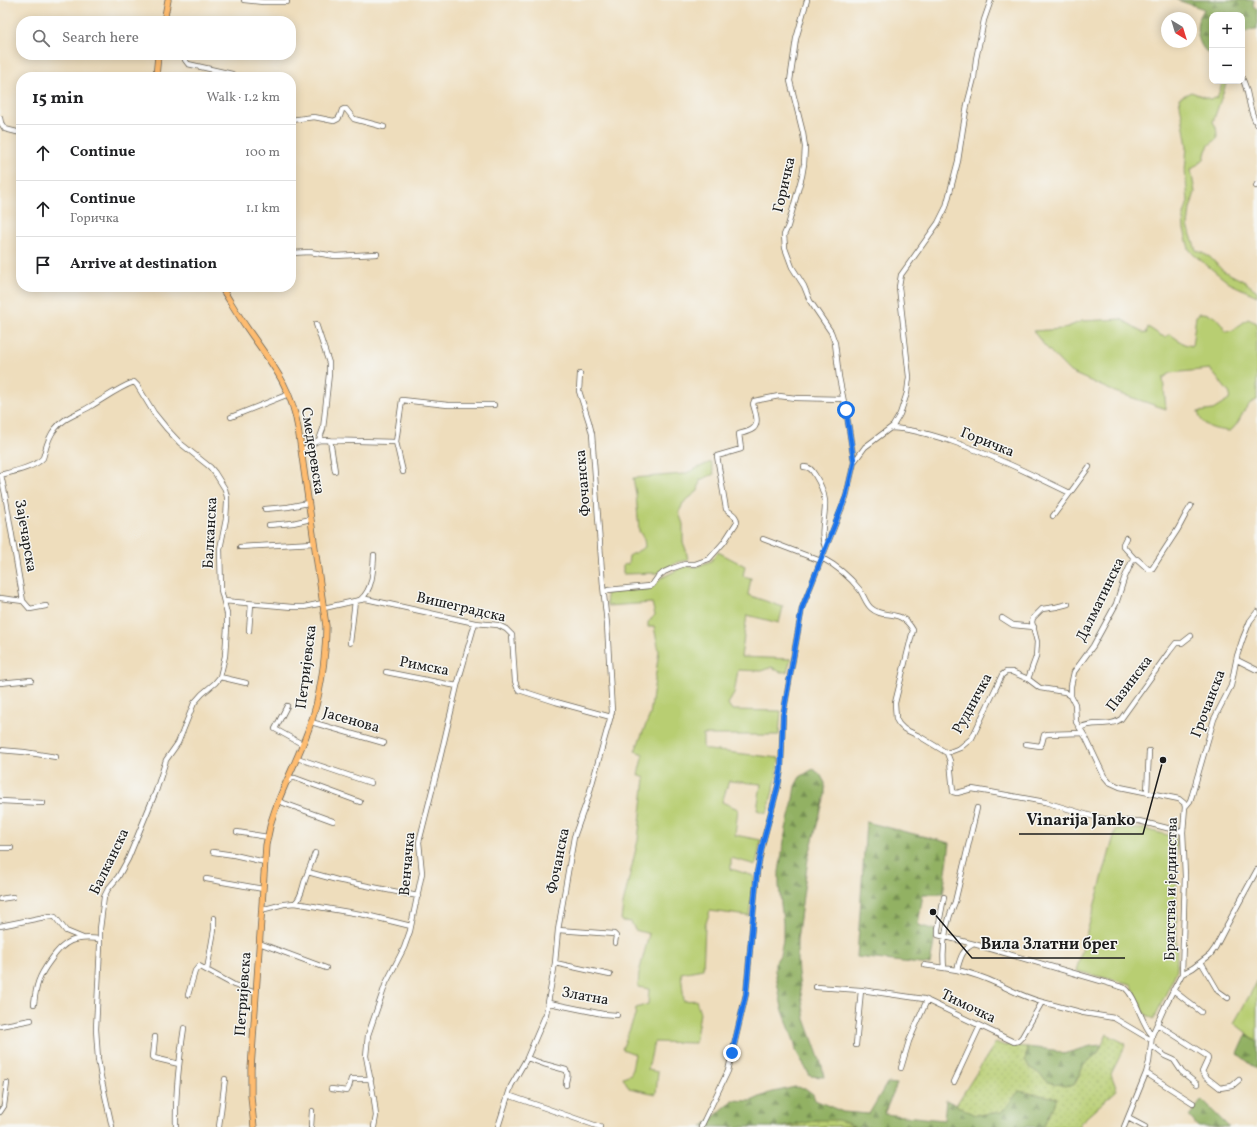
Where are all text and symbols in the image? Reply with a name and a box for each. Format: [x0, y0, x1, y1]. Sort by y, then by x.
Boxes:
north arrow [1161, 12, 1197, 48]
map controls [1209, 12, 1245, 84]
button: + [1209, 12, 1245, 48]
search box [16, 16, 296, 60]
icon: search [30, 27, 52, 49]
text: Search here [62, 28, 139, 49]
button: − [1209, 48, 1245, 84]
text: 15 min [32, 87, 84, 110]
text: Walk · 1.2 km [206, 89, 280, 107]
icon: ahead [32, 142, 54, 164]
text: Continue [70, 142, 135, 163]
text: 100 m [245, 144, 280, 162]
street label: Горичка [768, 155, 802, 215]
text: Continue [70, 189, 135, 210]
icon: ahead [32, 198, 54, 220]
text: 1.1 km [246, 200, 280, 218]
text: Горичка [70, 210, 119, 228]
icon: arrive [32, 254, 54, 276]
text: Arrive at destination [70, 254, 217, 275]
route start [837, 401, 855, 419]
street label: Смедеревска [295, 406, 329, 496]
street label: Горичка [957, 423, 1017, 463]
street label: Фочанска [571, 449, 597, 517]
street label: Балканска [199, 497, 223, 569]
street label: Зајечарска [8, 498, 42, 574]
street label: Далматинска [1071, 554, 1131, 646]
street label: Вишеградска [414, 587, 508, 629]
street label: Петријевска [291, 624, 323, 710]
street label: Римска [397, 652, 451, 682]
street label: Пазинска [1102, 652, 1158, 716]
street label: Грочанска [1186, 667, 1232, 741]
street label: Рудничка [948, 670, 998, 738]
street label: Јасенова [320, 703, 382, 739]
callout: Vinarija Janko [1019, 806, 1143, 834]
text: Vinarija Janko [1027, 810, 1135, 832]
street label: Братства и јединства [1160, 817, 1184, 961]
street label: Балканска [85, 825, 135, 899]
street label: Фочанска [542, 826, 576, 896]
street label: Венчачка [395, 831, 421, 897]
callout: Вила Златни брег [972, 930, 1125, 958]
text: Вила Златни брег [981, 934, 1118, 956]
street label: Петријевска [231, 951, 257, 1037]
street label: Златна [560, 983, 610, 1011]
street label: Тимочка [937, 985, 999, 1029]
route end [723, 1044, 741, 1062]

